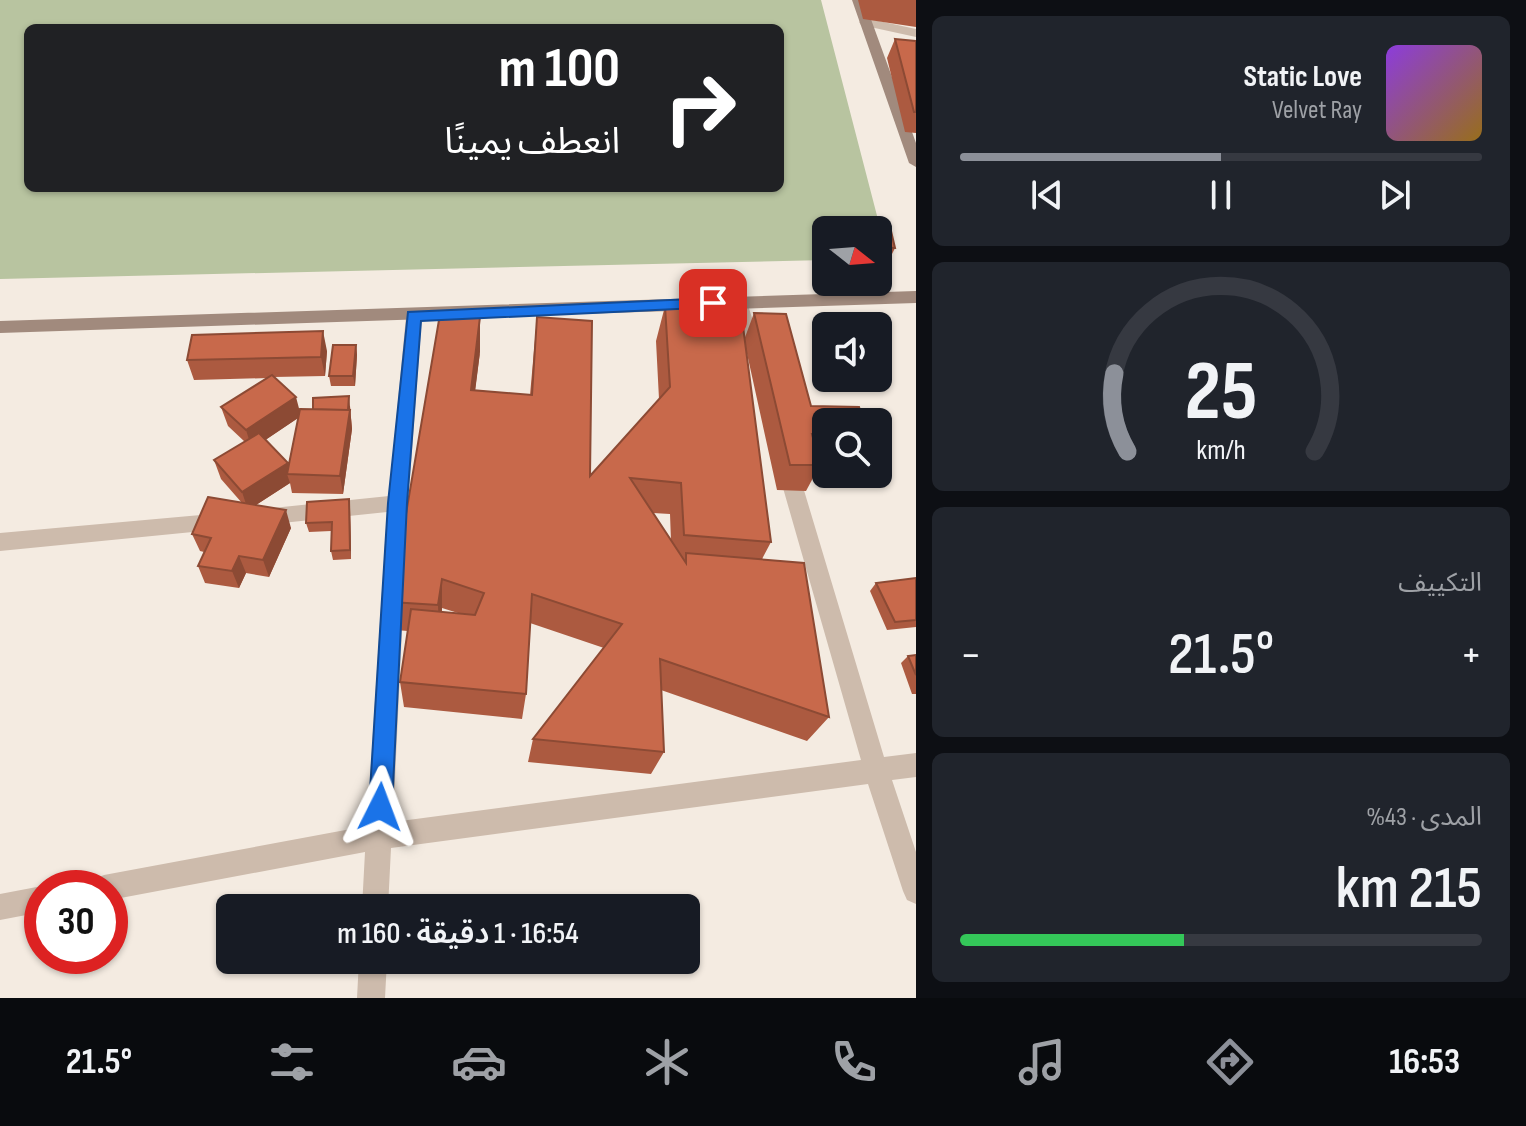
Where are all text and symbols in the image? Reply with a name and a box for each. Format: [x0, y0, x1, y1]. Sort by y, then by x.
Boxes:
text: 100 m [499, 36, 620, 103]
icon: right [648, 56, 752, 160]
text: Static Love [1243, 59, 1362, 95]
text: Velvet Ray [1272, 95, 1362, 126]
text: انعطف يمينًا [444, 121, 620, 164]
icon: previous [1025, 173, 1069, 217]
icon: pause [1199, 173, 1243, 217]
icon: next [1373, 173, 1417, 217]
north arrow [812, 216, 892, 296]
map controls [812, 216, 892, 488]
pin [679, 269, 747, 337]
icon: arrive [691, 281, 735, 325]
button: sound [812, 312, 892, 392]
text: 25 [1185, 343, 1257, 443]
button: search [812, 408, 892, 488]
text: km/h [1196, 433, 1246, 468]
text: التكييف [1398, 568, 1482, 599]
text: 21.5° [1168, 619, 1274, 691]
text: − [960, 629, 982, 682]
text: + [1460, 629, 1482, 682]
position arrow [338, 765, 422, 849]
text: المدى · 43% [1366, 802, 1482, 833]
text: 215 km [1335, 853, 1482, 925]
speed limit sign: 30 [24, 870, 128, 974]
text: 16:54 · 1 دقيقة · 160 m [337, 916, 579, 952]
icon: filters [264, 1034, 320, 1090]
icon: car [451, 1034, 507, 1090]
icon: climate [639, 1034, 695, 1090]
icon: phone [826, 1034, 882, 1090]
icon: music [1014, 1034, 1070, 1090]
icon: directions [1202, 1034, 1258, 1090]
text: 21.5° [66, 1041, 132, 1084]
text: 16:53 [1389, 1041, 1460, 1084]

